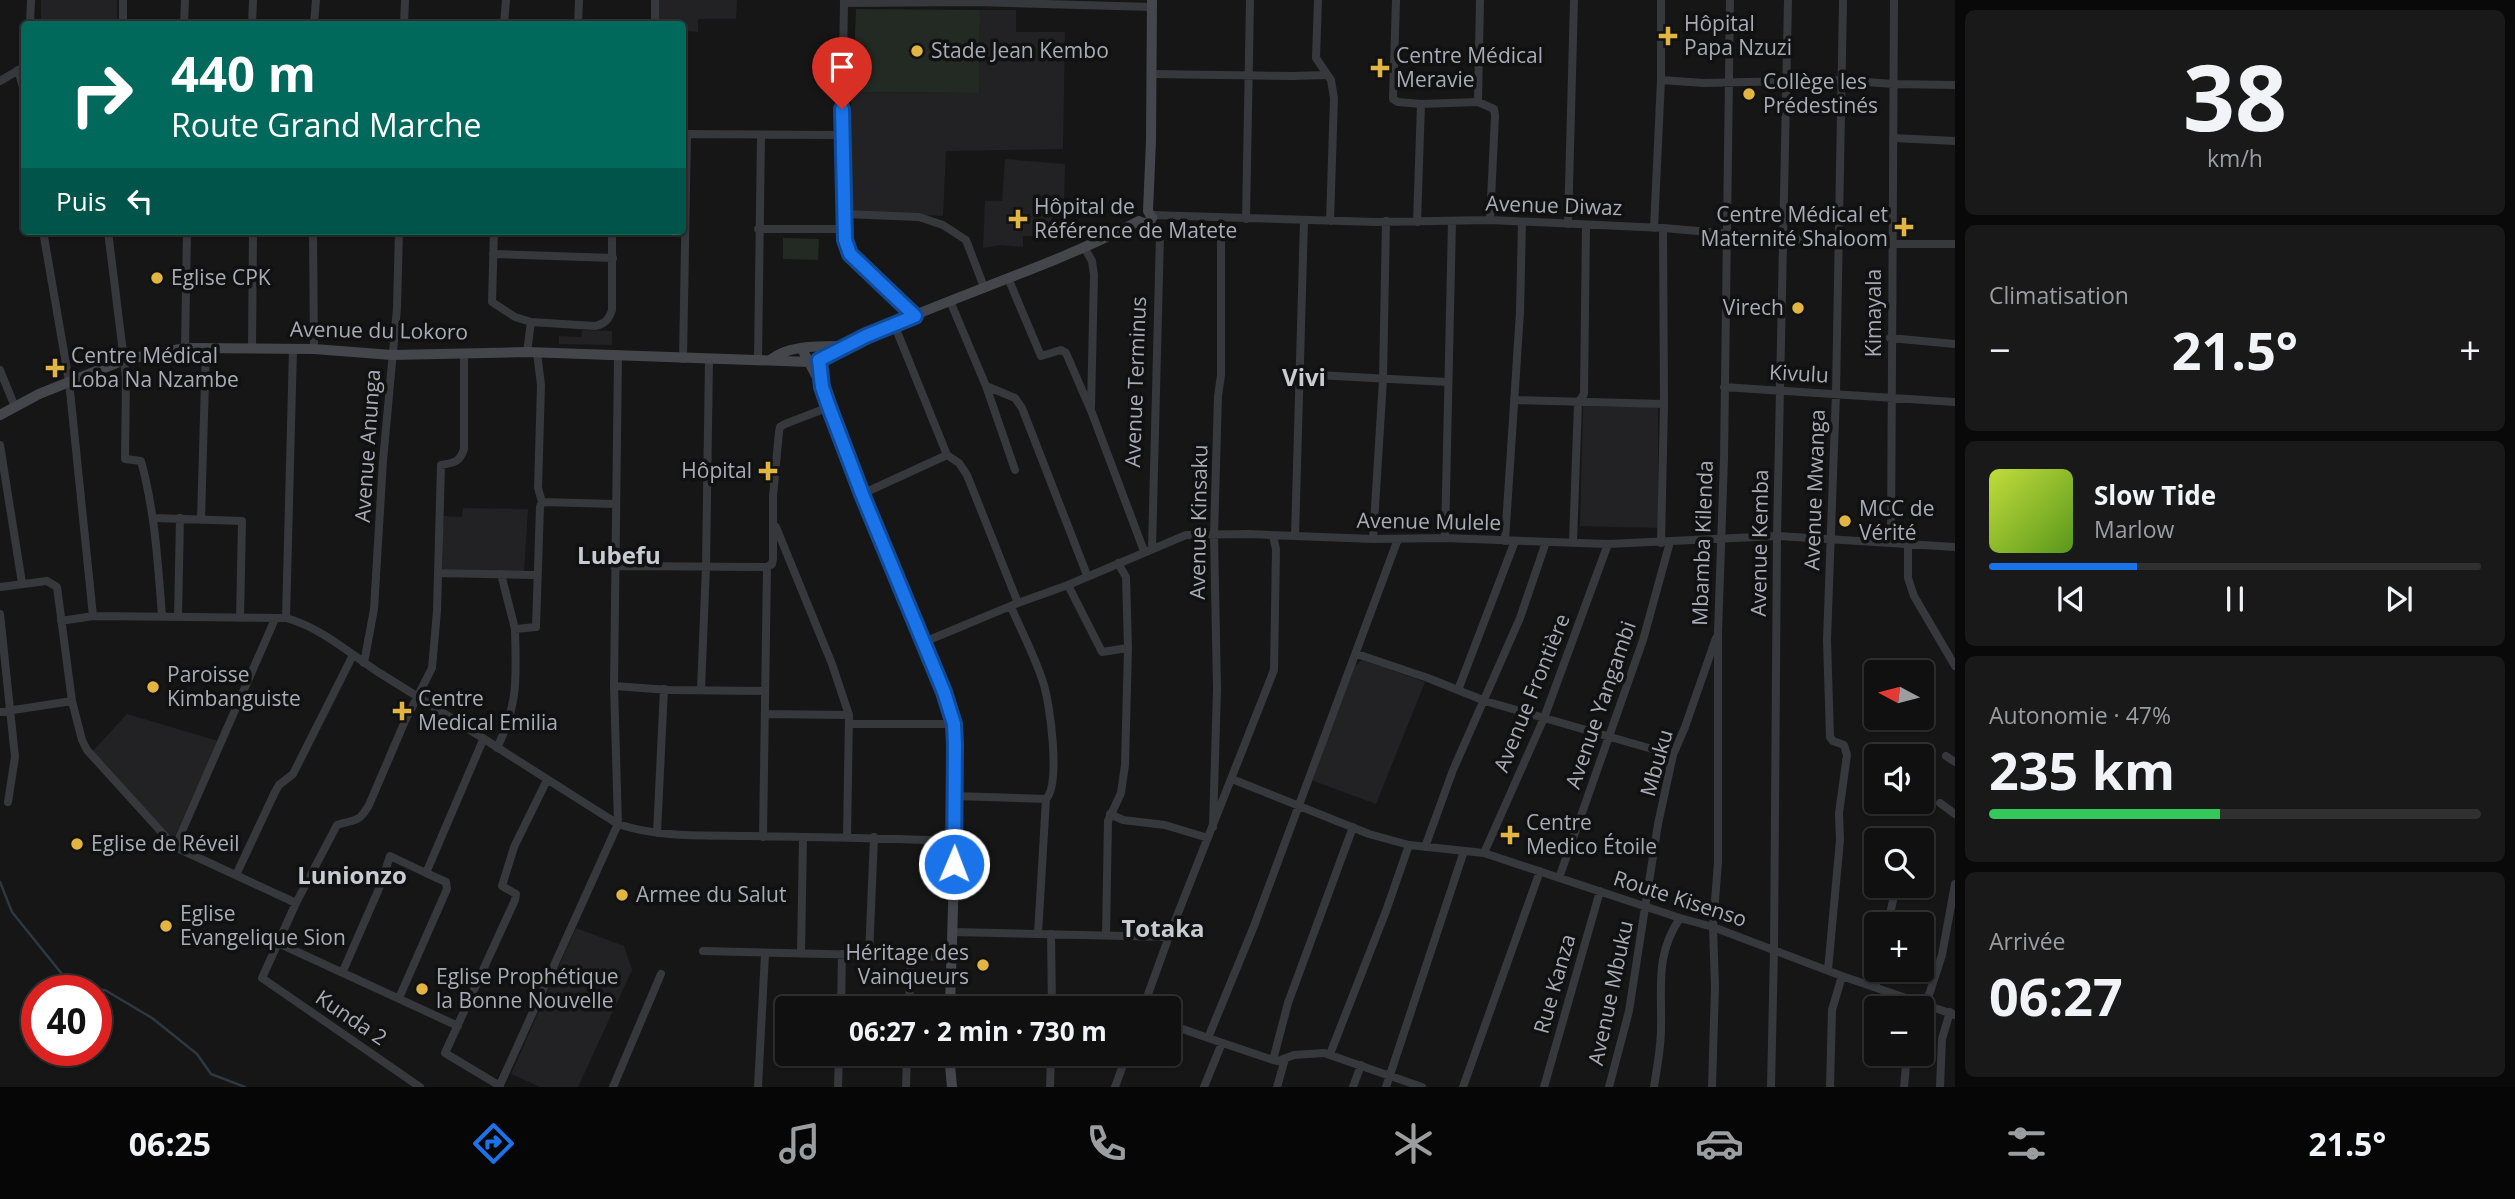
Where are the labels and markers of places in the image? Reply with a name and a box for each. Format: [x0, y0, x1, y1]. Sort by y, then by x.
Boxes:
place label: Hôpital Papa Nzuzi [1684, 9, 1792, 61]
marker: Hôpital Papa Nzuzi [1658, 26, 1678, 46]
place label: Stade Jean Kembo [931, 36, 1109, 64]
pin [812, 37, 872, 109]
place label: Centre Médical Meravie [1396, 41, 1543, 93]
marker: Stade Jean Kembo [909, 43, 925, 59]
marker: Centre Médical Meravie [1370, 58, 1390, 78]
place label: Collège les Prédestinés [1763, 67, 1878, 119]
marker: Collège les Prédestinés [1741, 86, 1757, 102]
place label: Hôpital de Référence de Matete [1034, 192, 1237, 244]
place label: Centre Médical et Maternité Shaloom [1701, 200, 1888, 252]
marker: Hôpital de Référence de Matete [1008, 209, 1028, 229]
marker: Centre Médical et Maternité Shaloom [1894, 217, 1914, 237]
place label: Eglise CPK [171, 263, 271, 291]
marker: Eglise CPK [149, 270, 165, 286]
place label: Virech [1723, 293, 1784, 321]
marker: Virech [1790, 300, 1806, 316]
place label: Centre Médical Loba Na Nzambe [71, 341, 239, 393]
marker: Centre Médical Loba Na Nzambe [45, 358, 65, 378]
place label: Hôpital [681, 456, 752, 484]
marker: Hôpital [758, 461, 778, 481]
place label: MCC de Vérité [1859, 494, 1934, 546]
marker: MCC de Vérité [1837, 513, 1853, 529]
place label: Paroisse Kimbanguiste [167, 660, 301, 712]
marker: Paroisse Kimbanguiste [145, 679, 161, 695]
place label: Centre Medical Emilia [418, 684, 558, 736]
marker: Centre Medical Emilia [392, 701, 412, 721]
place label: Centre Medico Étoile [1526, 808, 1657, 860]
marker: Centre Medico Étoile [1500, 825, 1520, 845]
place label: Eglise de Réveil [91, 829, 240, 857]
marker: Eglise de Réveil [69, 836, 85, 852]
place label: Armee du Salut [636, 880, 786, 908]
marker: Armee du Salut [614, 887, 630, 903]
place label: Eglise Evangelique Sion [180, 899, 346, 951]
marker: Eglise Evangelique Sion [158, 918, 174, 934]
place label: Héritage des Vainqueurs [845, 938, 969, 990]
marker: Héritage des Vainqueurs [975, 957, 991, 973]
place label: Eglise Prophétique la Bonne Nouvelle [436, 962, 619, 1014]
marker: Eglise Prophétique la Bonne Nouvelle [414, 981, 430, 997]

